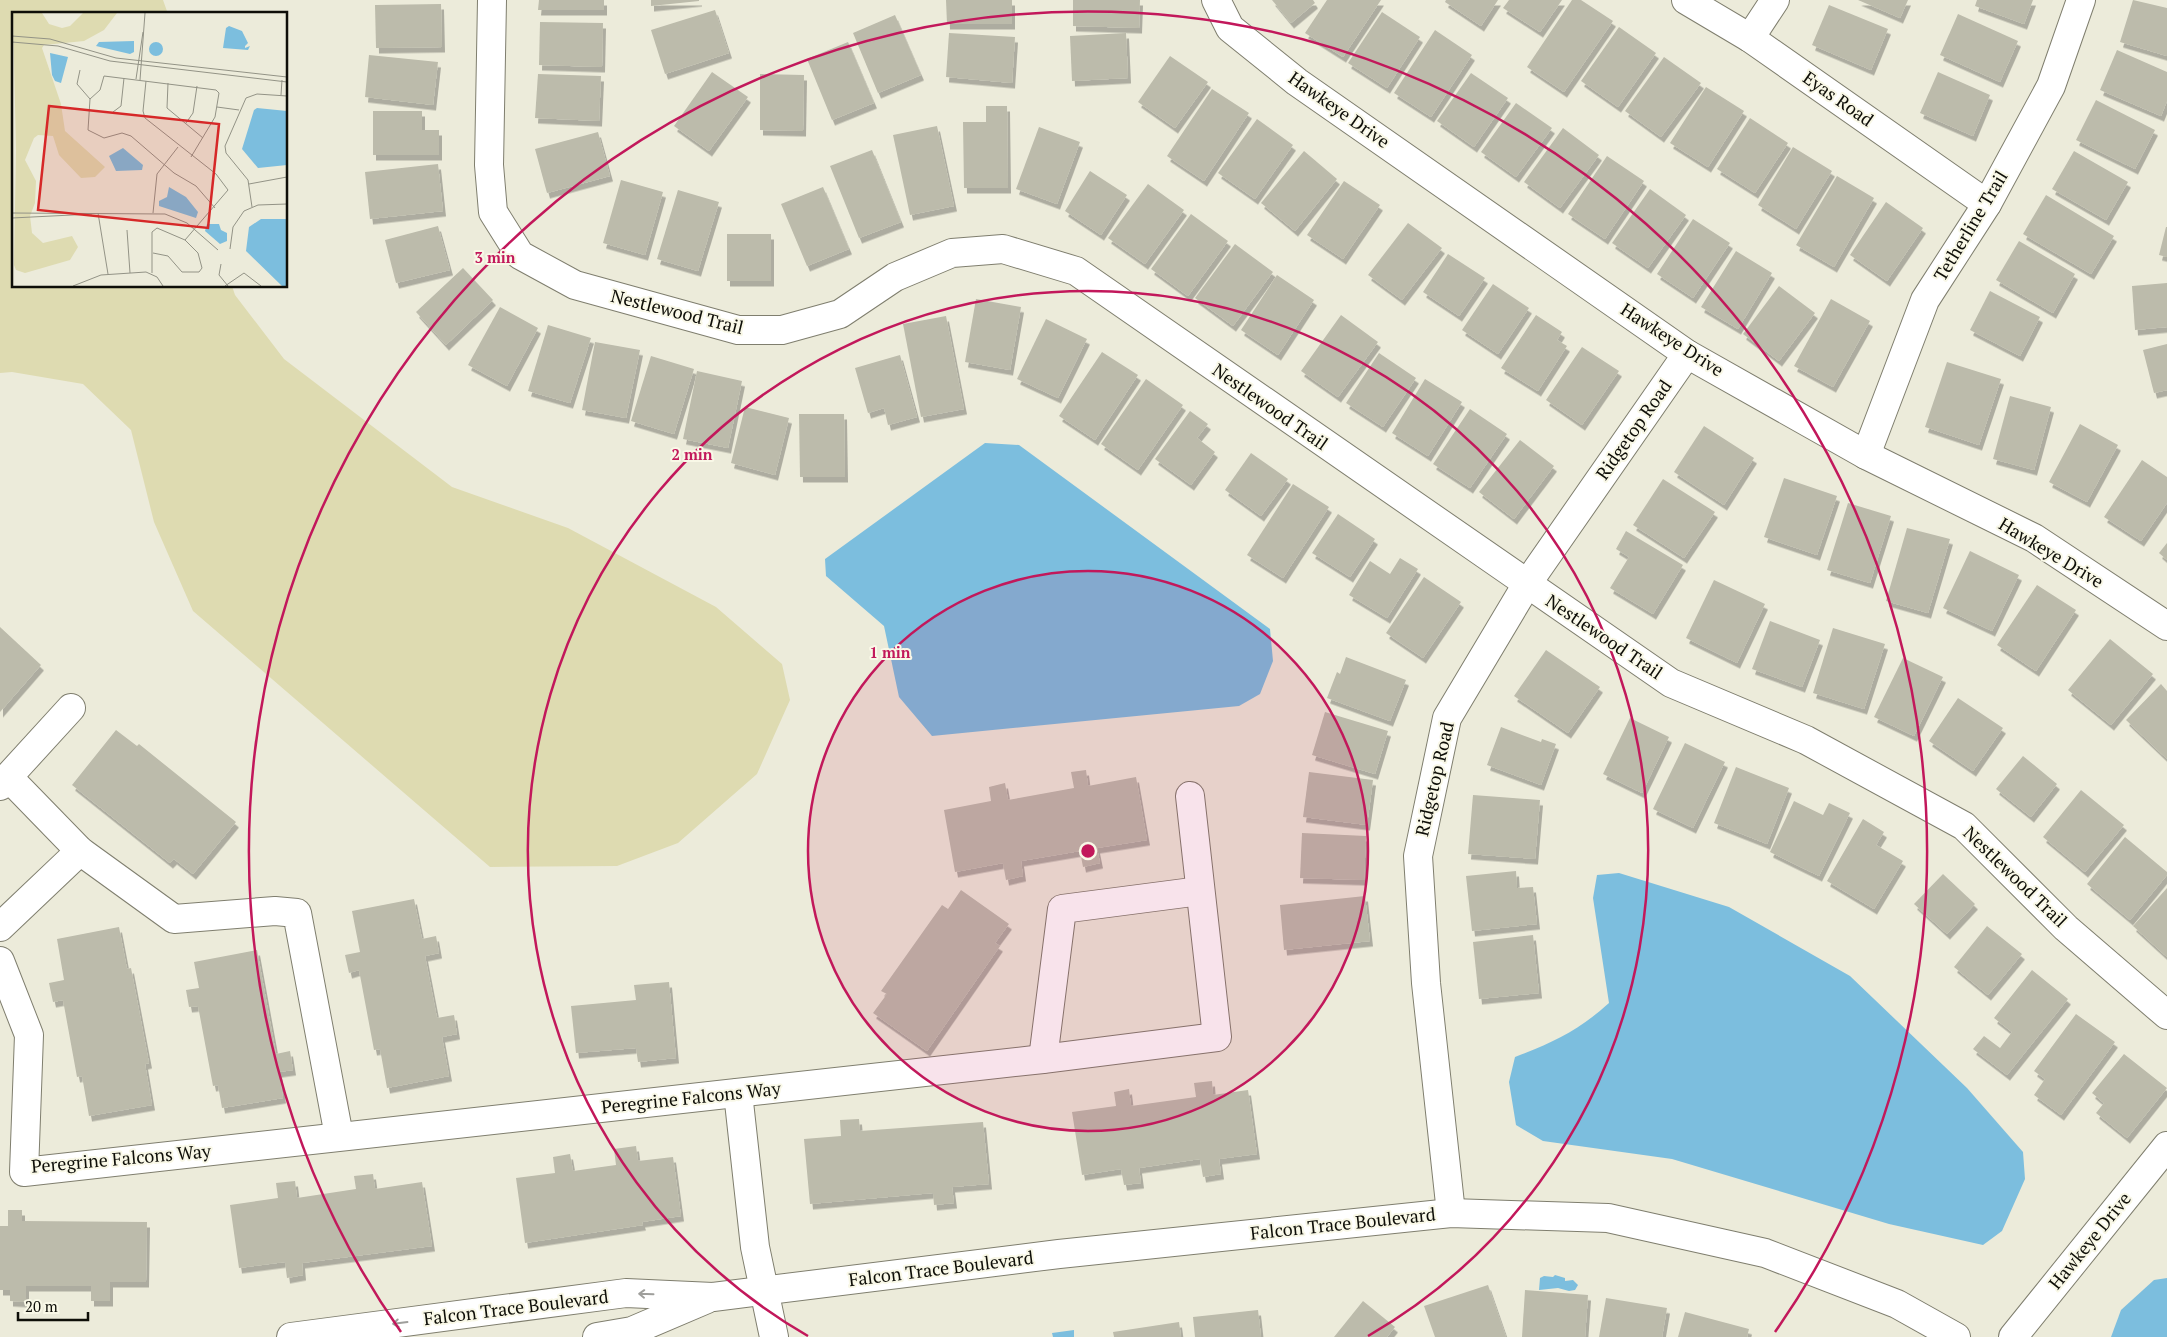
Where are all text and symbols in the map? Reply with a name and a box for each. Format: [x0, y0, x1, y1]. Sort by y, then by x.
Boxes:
inset map [12, 12, 288, 288]
street label: Hawkeye Drive [1284, 65, 1395, 153]
street label: Eyas Road [1799, 65, 1879, 131]
street label: Tetherline Trail [1928, 166, 2013, 285]
text: 3 min [474, 247, 516, 267]
street label: Nestlewood Trail [608, 283, 746, 339]
street label: Hawkeye Drive [1616, 297, 1729, 381]
street label: Nestlewood Trail [1208, 357, 1333, 455]
street label: Ridgetop Road [1590, 375, 1676, 484]
text: 2 min [671, 444, 713, 464]
street label: Hawkeye Drive [1995, 511, 2108, 593]
street label: Nestlewood Trail [1542, 588, 1668, 684]
text: 1 min [869, 642, 911, 662]
street label: Ridgetop Road [1409, 719, 1459, 838]
street label: Nestlewood Trail [1959, 820, 2073, 932]
centre of rings [1079, 842, 1097, 860]
street label: Peregrine Falcons Way [600, 1076, 783, 1118]
street label: Peregrine Falcons Way [30, 1138, 213, 1178]
street label: Hawkeye Drive [2043, 1187, 2136, 1294]
street label: Falcon Trace Boulevard [1249, 1201, 1437, 1245]
street label: Falcon Trace Boulevard [847, 1245, 1035, 1291]
street label: Falcon Trace Boulevard [422, 1284, 610, 1330]
one-way arrow [639, 1289, 655, 1299]
scale bar [18, 1290, 88, 1322]
text: 20 m [25, 1296, 58, 1316]
one-way arrow [392, 1318, 408, 1328]

